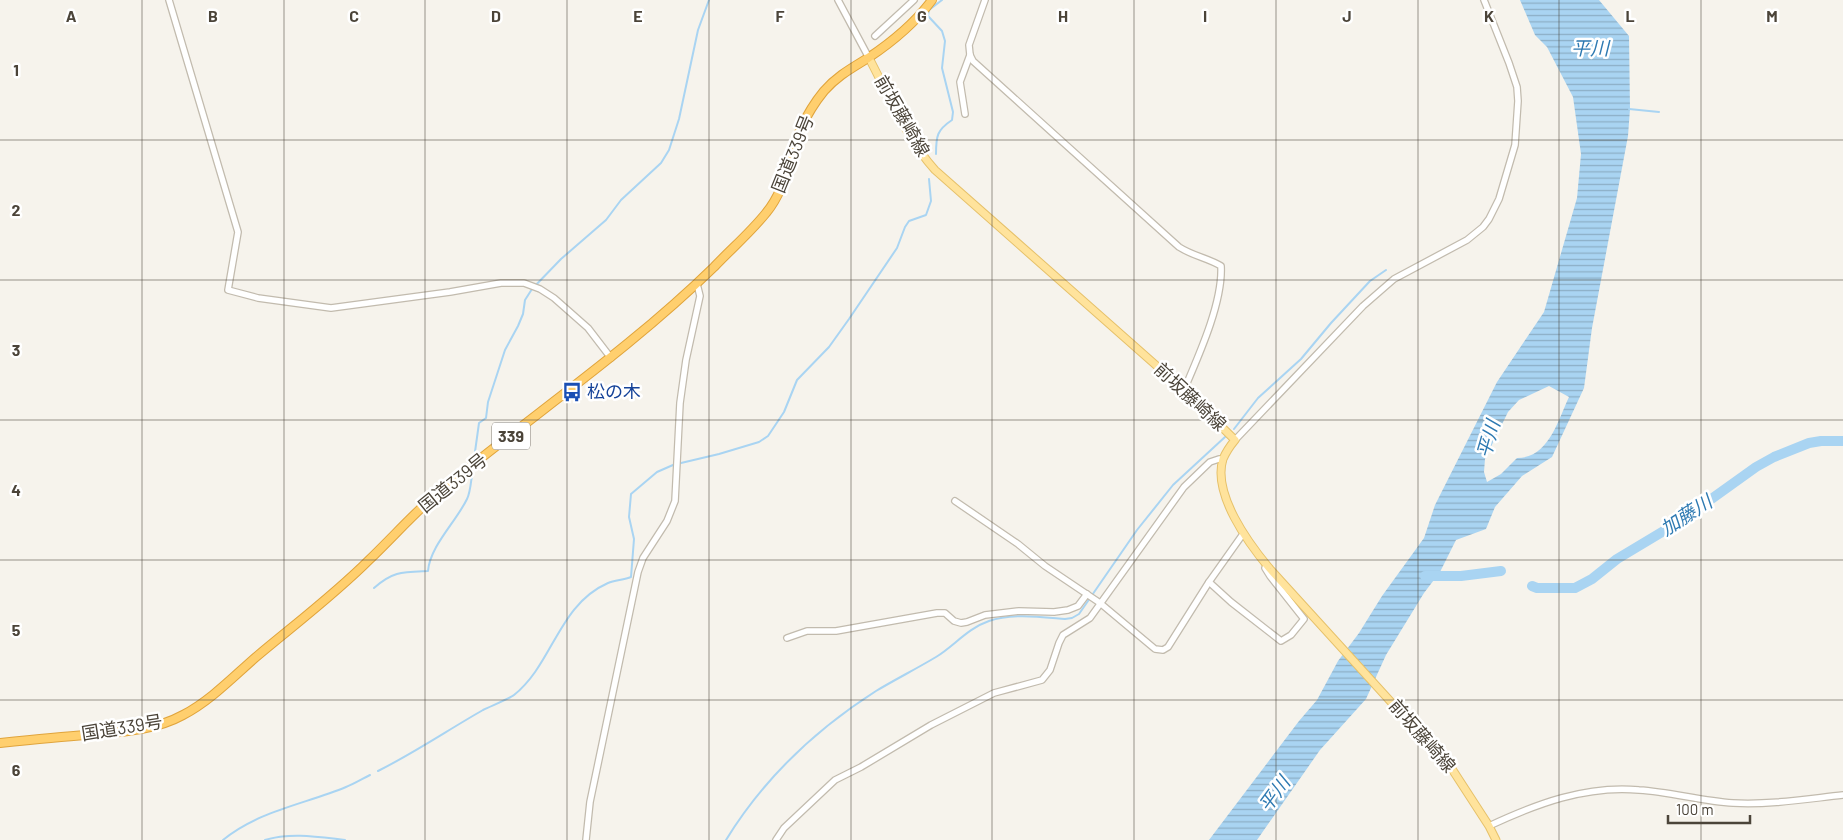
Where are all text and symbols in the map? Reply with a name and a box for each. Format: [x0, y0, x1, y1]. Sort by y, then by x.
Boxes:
text: A [66, 6, 77, 25]
text: B [208, 6, 218, 25]
text: C [349, 6, 359, 25]
text: D [491, 6, 501, 25]
text: E [633, 6, 643, 25]
text: F [776, 6, 785, 25]
text: G [917, 6, 927, 25]
text: H [1058, 6, 1068, 25]
text: I [1203, 6, 1207, 25]
text: J [1342, 6, 1352, 25]
text: K [1484, 6, 1494, 25]
text: L [1625, 6, 1635, 25]
text: M [1766, 6, 1778, 25]
water label: 平川 [1571, 36, 1611, 59]
text: 1 [13, 60, 19, 79]
street label: 前坂藤崎線 [871, 71, 935, 160]
street label: 国道339号 [767, 112, 818, 196]
text: 2 [12, 200, 21, 219]
text: 3 [12, 340, 20, 359]
street label: 前坂藤崎線 [1150, 358, 1231, 435]
place label: 松の木 [587, 380, 641, 402]
bus stop icon: 松の木 [561, 381, 583, 403]
water label: 平川 [1471, 416, 1504, 460]
road number: 339 [492, 422, 530, 450]
street label: 国道339号 [414, 448, 491, 517]
text: 4 [11, 480, 21, 499]
water label: 加藤川 [1656, 488, 1718, 540]
text: 5 [12, 620, 21, 639]
street label: 前坂藤崎線 [1385, 694, 1461, 777]
street label: 国道339号 [80, 710, 164, 744]
text: 6 [12, 760, 21, 779]
water label: 平川 [1253, 770, 1295, 816]
scale bar [1668, 792, 1750, 824]
text: 100 m [1676, 800, 1714, 818]

